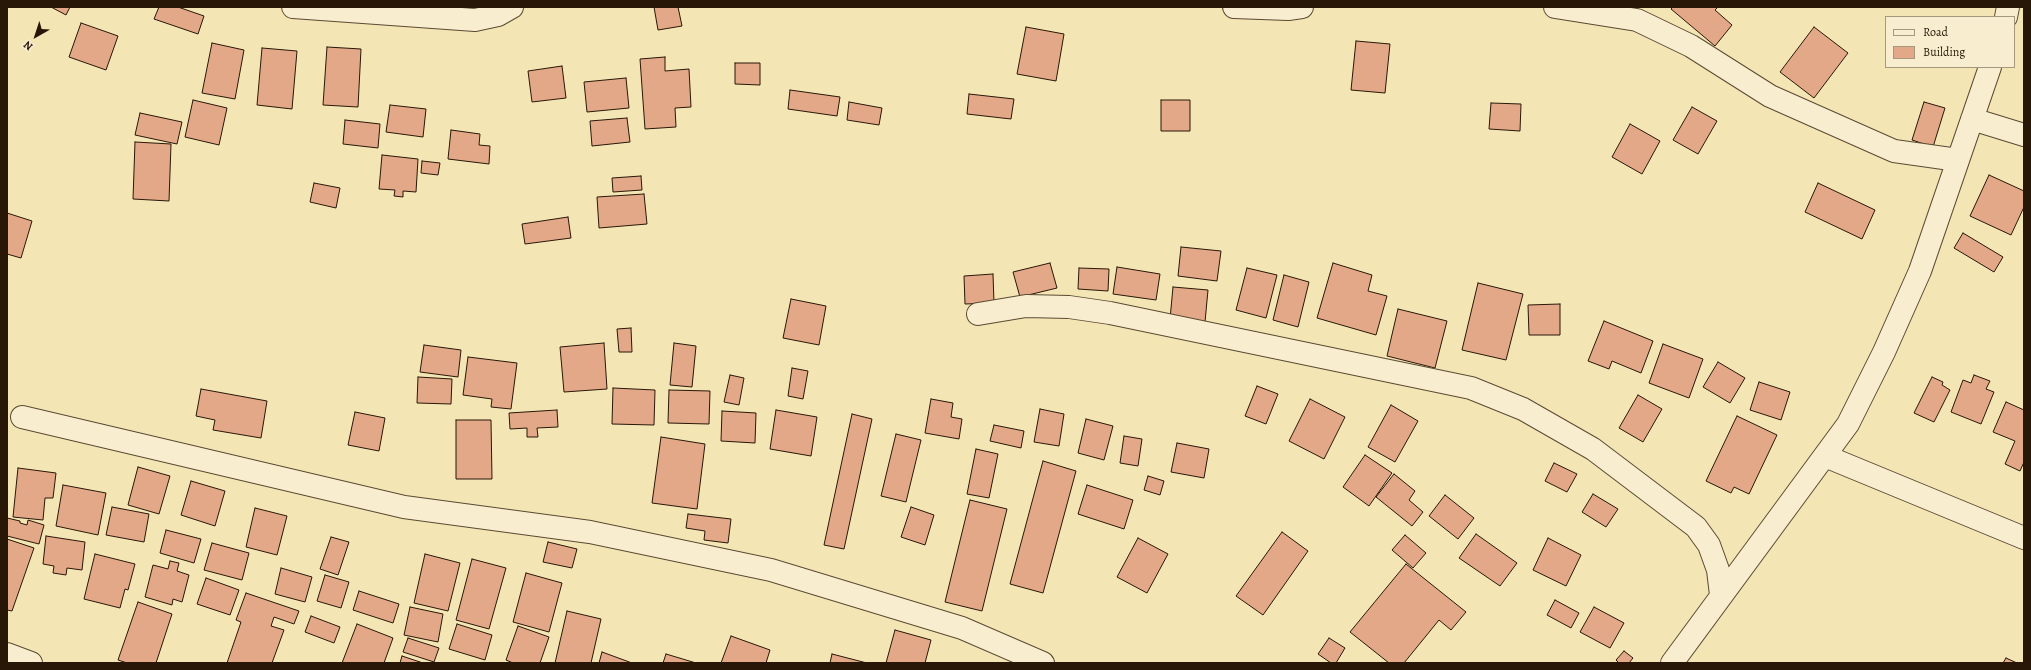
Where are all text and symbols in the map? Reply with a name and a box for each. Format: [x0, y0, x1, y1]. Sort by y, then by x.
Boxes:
north arrow [16, 16, 56, 56]
legend [1885, 16, 2015, 68]
text: Road [1923, 24, 1948, 40]
text: N [20, 37, 36, 54]
text: Building [1923, 44, 1965, 60]

